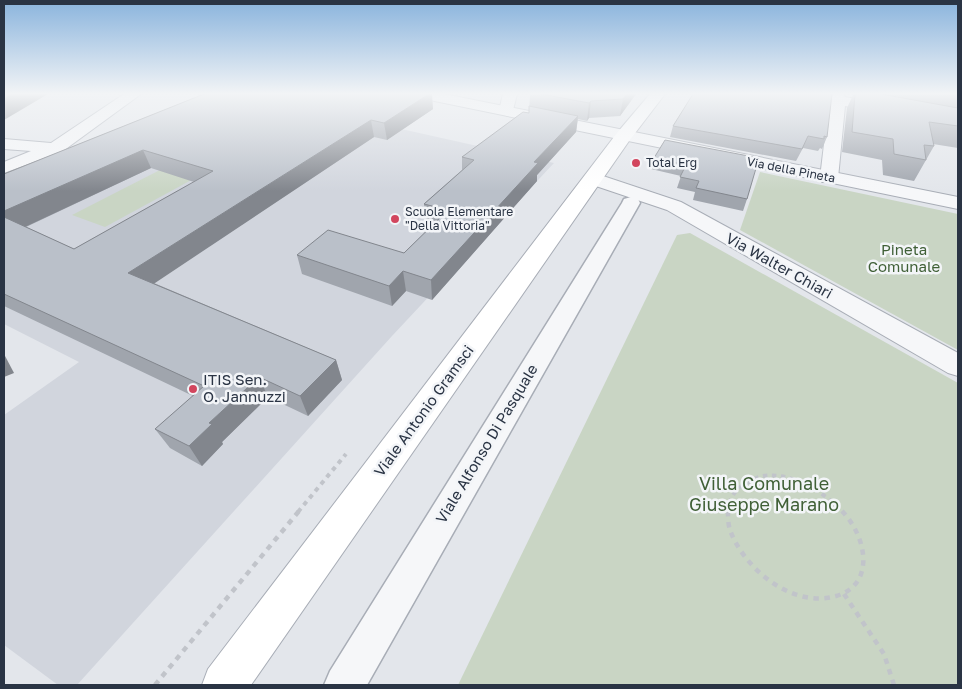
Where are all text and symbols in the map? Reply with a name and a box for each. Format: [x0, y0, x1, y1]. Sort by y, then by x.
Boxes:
street label: Via della Pineta [746, 154, 837, 185]
place label: Total Erg [646, 155, 697, 170]
marker: Total Erg [630, 157, 642, 169]
place label: Scuola Elementare "Della Vittoria" [405, 204, 513, 233]
marker: Scuola Elementare "Della Vittoria" [389, 213, 401, 225]
street label: Via Walter Chiari [723, 228, 836, 302]
park label: Pineta Comunale [868, 240, 941, 275]
street label: Viale Antonio Gramsci [369, 341, 477, 480]
street label: Viale Alfonso Di Pasquale [431, 360, 541, 526]
place label: ITIS Sen. O. Jannuzzi [203, 370, 286, 405]
marker: ITIS Sen. O. Jannuzzi [187, 383, 199, 395]
park label: Villa Comunale Giuseppe Marano [689, 472, 839, 515]

